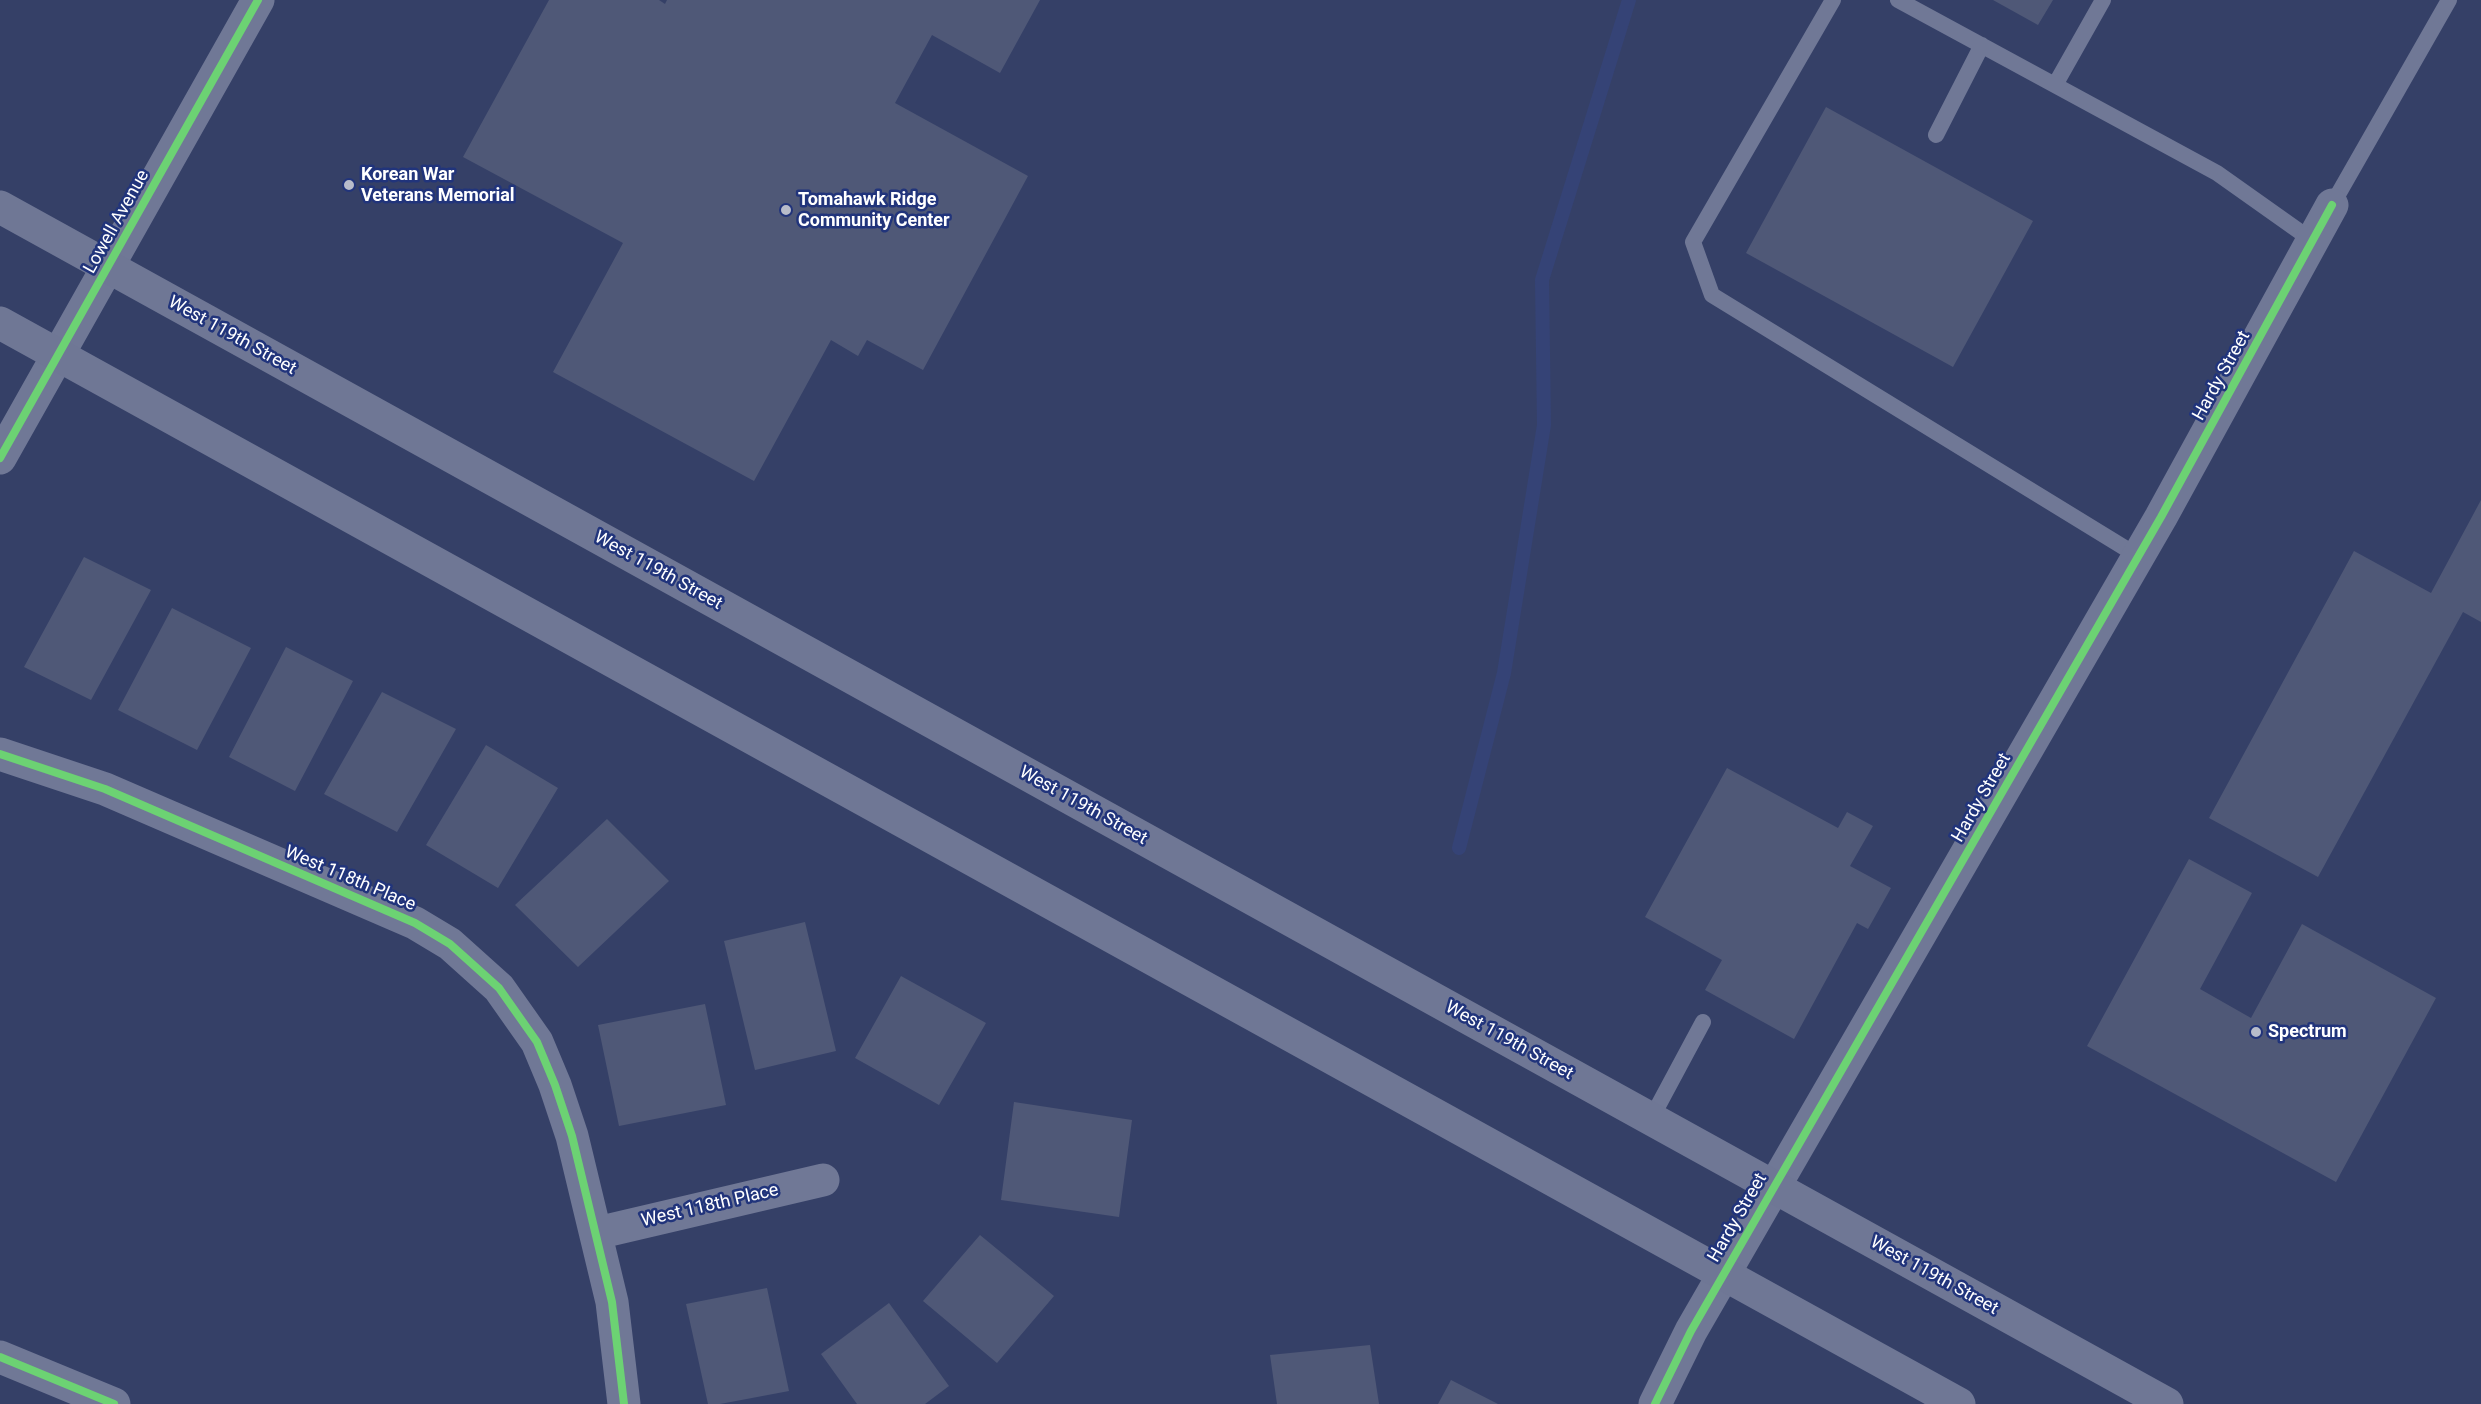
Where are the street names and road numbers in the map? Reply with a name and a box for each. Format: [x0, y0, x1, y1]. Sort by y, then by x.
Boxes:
street label: Lowell Avenue [80, 166, 154, 278]
street label: West 119th Street [164, 292, 300, 380]
street label: Hardy Street [2189, 327, 2255, 425]
street label: West 119th Street [590, 527, 726, 615]
street label: Hardy Street [1948, 750, 2016, 846]
street label: West 119th Street [1015, 762, 1151, 850]
street label: West 118th Place [281, 842, 419, 916]
street label: West 119th Street [1441, 997, 1577, 1085]
street label: Hardy Street [1704, 1170, 1772, 1266]
street label: West 118th Place [639, 1180, 781, 1232]
street label: West 119th Street [1866, 1232, 2002, 1320]

